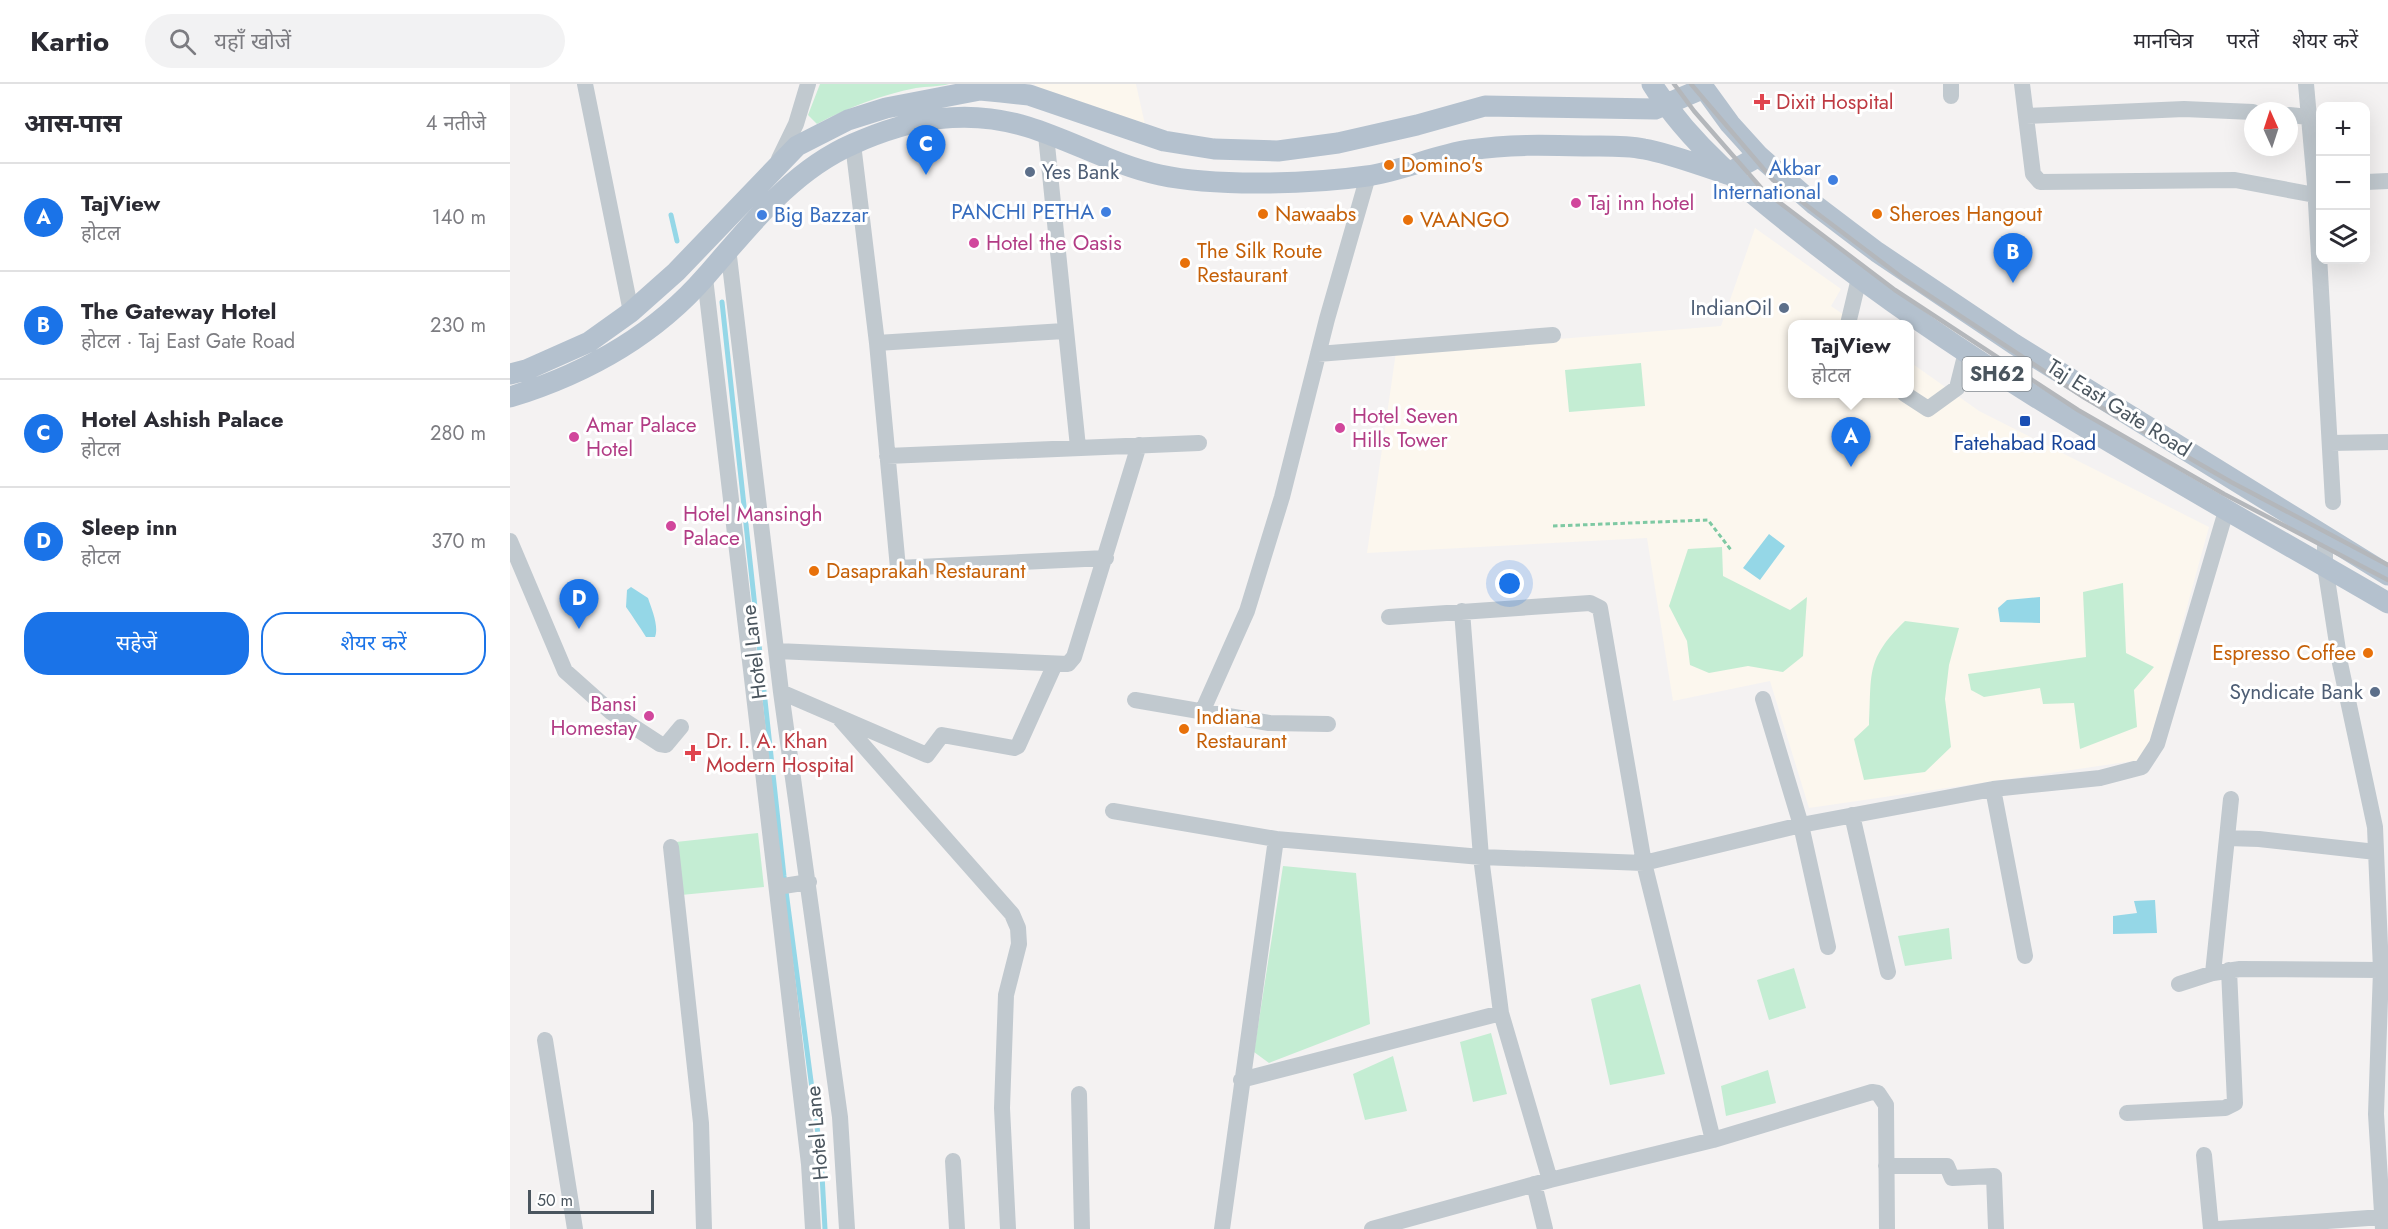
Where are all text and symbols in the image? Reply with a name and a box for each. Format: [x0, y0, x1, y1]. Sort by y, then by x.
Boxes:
search box [145, 14, 565, 68]
text: Kartio [30, 21, 109, 62]
icon: search [166, 25, 199, 58]
text: यहाँ खोजें [214, 25, 291, 57]
text: मानचित्र [2133, 26, 2193, 56]
text: परतें [2226, 26, 2259, 56]
text: शेयर करें [2292, 26, 2358, 56]
place label: Dixit Hospital [1776, 87, 1894, 117]
marker: Dixit Hospital [1753, 93, 1771, 111]
north arrow [2244, 102, 2298, 156]
map controls [2316, 102, 2370, 264]
button: + [2316, 102, 2370, 156]
text: आस-पास [24, 104, 122, 142]
text: 4 नतीजे [426, 109, 486, 138]
pin: C [906, 126, 946, 175]
place label: Domino's [1401, 150, 1483, 180]
place label: Akbar International [1713, 153, 1822, 207]
button: − [2316, 156, 2370, 210]
place label: Yes Bank [1042, 157, 1120, 187]
marker: Domino's [1382, 158, 1396, 172]
marker: Yes Bank [1023, 165, 1037, 179]
marker: Akbar International [1826, 173, 1840, 187]
text: TajView [81, 187, 160, 219]
place label: Taj inn hotel [1588, 188, 1694, 218]
marker: Taj inn hotel [1569, 196, 1583, 210]
place label: PANCHI PETHA [951, 197, 1094, 227]
place label: Nawaabs [1275, 199, 1356, 229]
place label: Sheroes Hangout [1889, 199, 2042, 229]
place label: Big Bazzar [774, 200, 869, 230]
text: A [36, 203, 51, 232]
text: 140 m [432, 203, 486, 232]
marker: PANCHI PETHA [1099, 205, 1113, 219]
place label: VAANGO [1420, 205, 1509, 235]
marker: Nawaabs [1256, 207, 1270, 221]
marker: Sheroes Hangout [1870, 207, 1884, 221]
marker: Big Bazzar [755, 208, 769, 222]
button: layers [2316, 210, 2370, 264]
marker: VAANGO [1401, 213, 1415, 227]
text: होटल [81, 219, 120, 248]
place label: Hotel the Oasis [986, 228, 1122, 258]
pin: B [1994, 234, 2032, 283]
marker: Hotel the Oasis [967, 236, 981, 250]
place label: The Silk Route Restaurant [1197, 236, 1323, 290]
marker: The Silk Route Restaurant [1178, 256, 1192, 270]
place label: IndianOil [1690, 293, 1772, 323]
text: The Gateway Hotel [81, 295, 276, 327]
marker: IndianOil [1777, 301, 1791, 315]
text: B [37, 311, 50, 340]
text: 230 m [430, 311, 486, 340]
popup [1788, 320, 1914, 398]
text: होटल · Taj East Gate Road [81, 327, 295, 356]
text: TajView [1811, 329, 1891, 361]
street label: Taj East Gate Road [2041, 352, 2197, 464]
road number: SH62 [1962, 357, 2032, 391]
text: होटल [1811, 361, 1851, 390]
place label: Hotel Seven Hills Tower [1352, 401, 1458, 455]
text: Hotel Ashish Palace [81, 403, 284, 435]
place label: Amar Palace Hotel [586, 410, 697, 464]
marker: Fatehabad Road [2018, 414, 2032, 428]
pin: A [1832, 418, 1870, 467]
text: C [36, 419, 51, 448]
text: 280 m [430, 419, 486, 448]
marker: Hotel Seven Hills Tower [1333, 421, 1347, 435]
place label: Fatehabad Road [1954, 428, 2096, 458]
marker: Amar Palace Hotel [567, 430, 581, 444]
text: होटल [81, 435, 120, 464]
place label: Hotel Mansingh Palace [683, 499, 823, 553]
text: Sleep inn [81, 511, 177, 543]
marker: Hotel Mansingh Palace [664, 519, 678, 533]
text: D [36, 527, 51, 556]
text: 370 m [431, 527, 486, 556]
text: होटल [81, 543, 120, 572]
place label: Dasaprakah Restaurant [826, 556, 1025, 586]
marker: Dasaprakah Restaurant [807, 564, 821, 578]
your location [1495, 569, 1524, 598]
pin: D [560, 580, 598, 629]
street label: Hotel Lane [733, 603, 775, 701]
button: सहेजें [24, 612, 249, 675]
button: शेयर करें [261, 612, 486, 675]
place label: Espresso Coffee [2212, 638, 2356, 668]
marker: Espresso Coffee [2361, 646, 2375, 660]
place label: Syndicate Bank [2229, 677, 2364, 707]
marker: Syndicate Bank [2368, 685, 2382, 699]
place label: Bansi Homestay [551, 689, 638, 743]
place label: Indiana Restaurant [1196, 702, 1287, 756]
marker: Bansi Homestay [642, 709, 656, 723]
marker: Indiana Restaurant [1177, 722, 1191, 736]
place label: Dr. I. A. Khan Modern Hospital [706, 726, 854, 780]
marker: Dr. I. A. Khan Modern Hospital [684, 744, 702, 762]
street label: Hotel Lane [798, 1084, 836, 1182]
scale bar [528, 1187, 654, 1214]
text: 50 m [537, 1189, 573, 1212]

